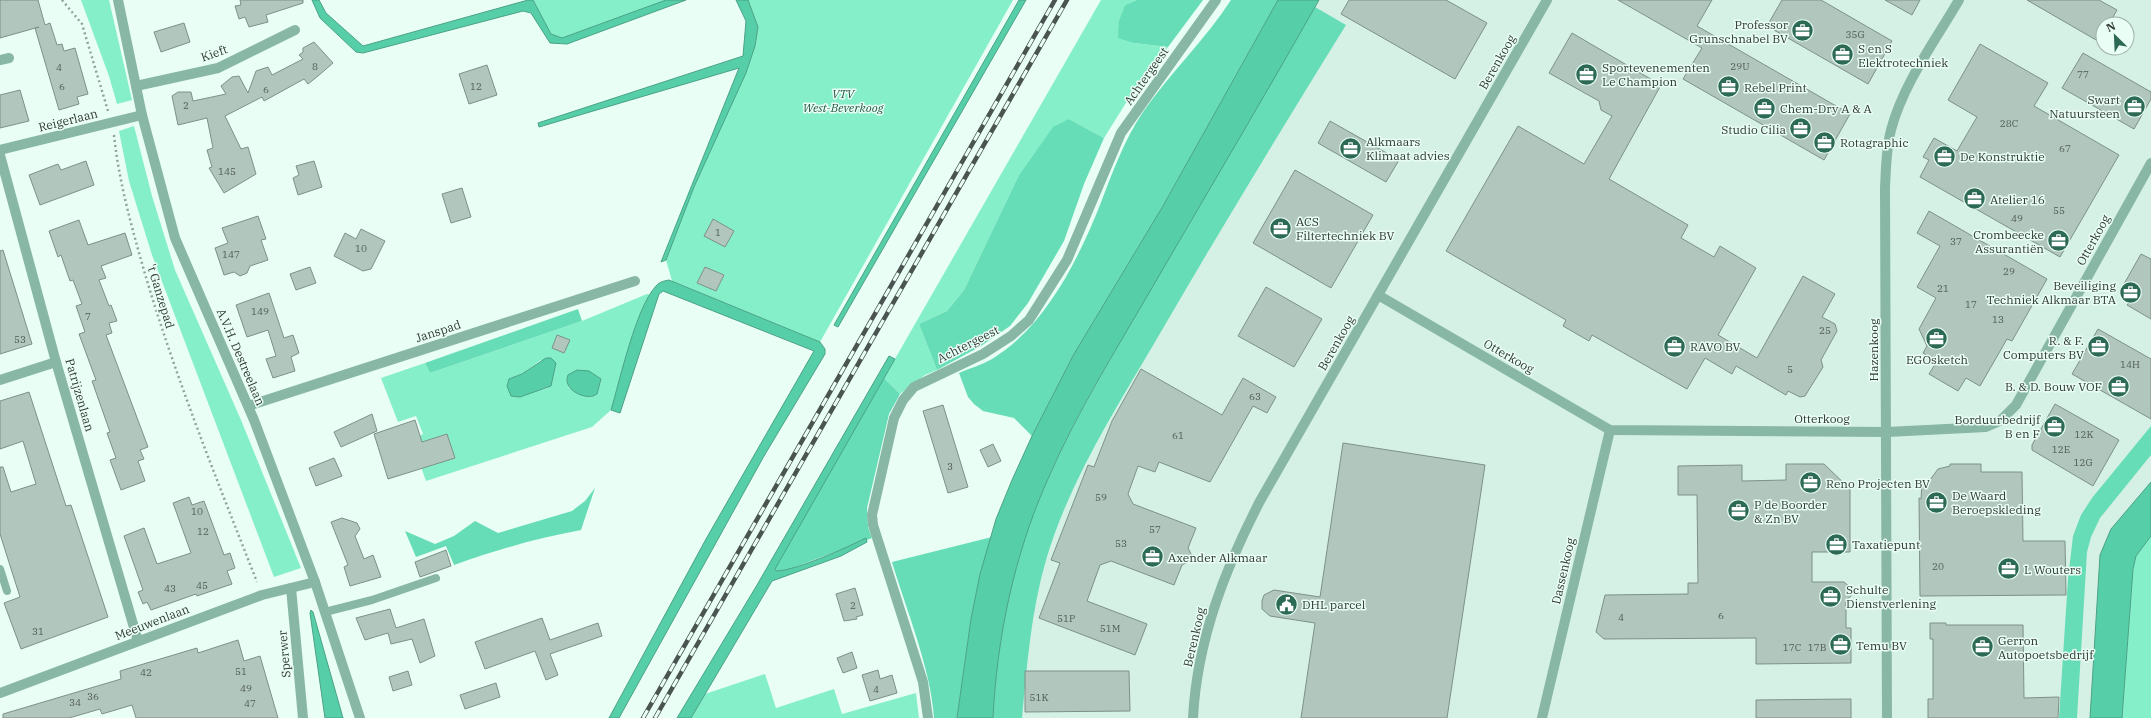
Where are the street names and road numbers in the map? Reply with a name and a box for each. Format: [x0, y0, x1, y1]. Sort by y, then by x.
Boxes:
street label: Berenkoog [1475, 31, 1519, 92]
street label: Kieft [199, 41, 229, 65]
street label: Achtergeest [1121, 44, 1171, 108]
street label: Reigerlaan [37, 105, 100, 135]
street label: Otterkoog [2073, 212, 2113, 268]
street label: 't Ganzepad [144, 262, 178, 330]
street label: A.V.H. Destreelaan [214, 306, 268, 408]
street label: Berenkoog [1314, 312, 1358, 373]
street label: Janspad [413, 317, 463, 345]
street label: Hazenkoog [1866, 318, 1881, 382]
street label: Achtergeest [935, 322, 1001, 366]
street label: Otterkoog [1481, 336, 1537, 377]
street label: Patrijzenlaan [62, 357, 98, 434]
street label: Otterkoog [1794, 411, 1850, 426]
street label: Dassenkoog [1548, 536, 1578, 606]
street label: Meeuwenlaan [113, 601, 192, 643]
street label: Berenkoog [1180, 605, 1208, 668]
street label: Sperwer [274, 629, 294, 678]

